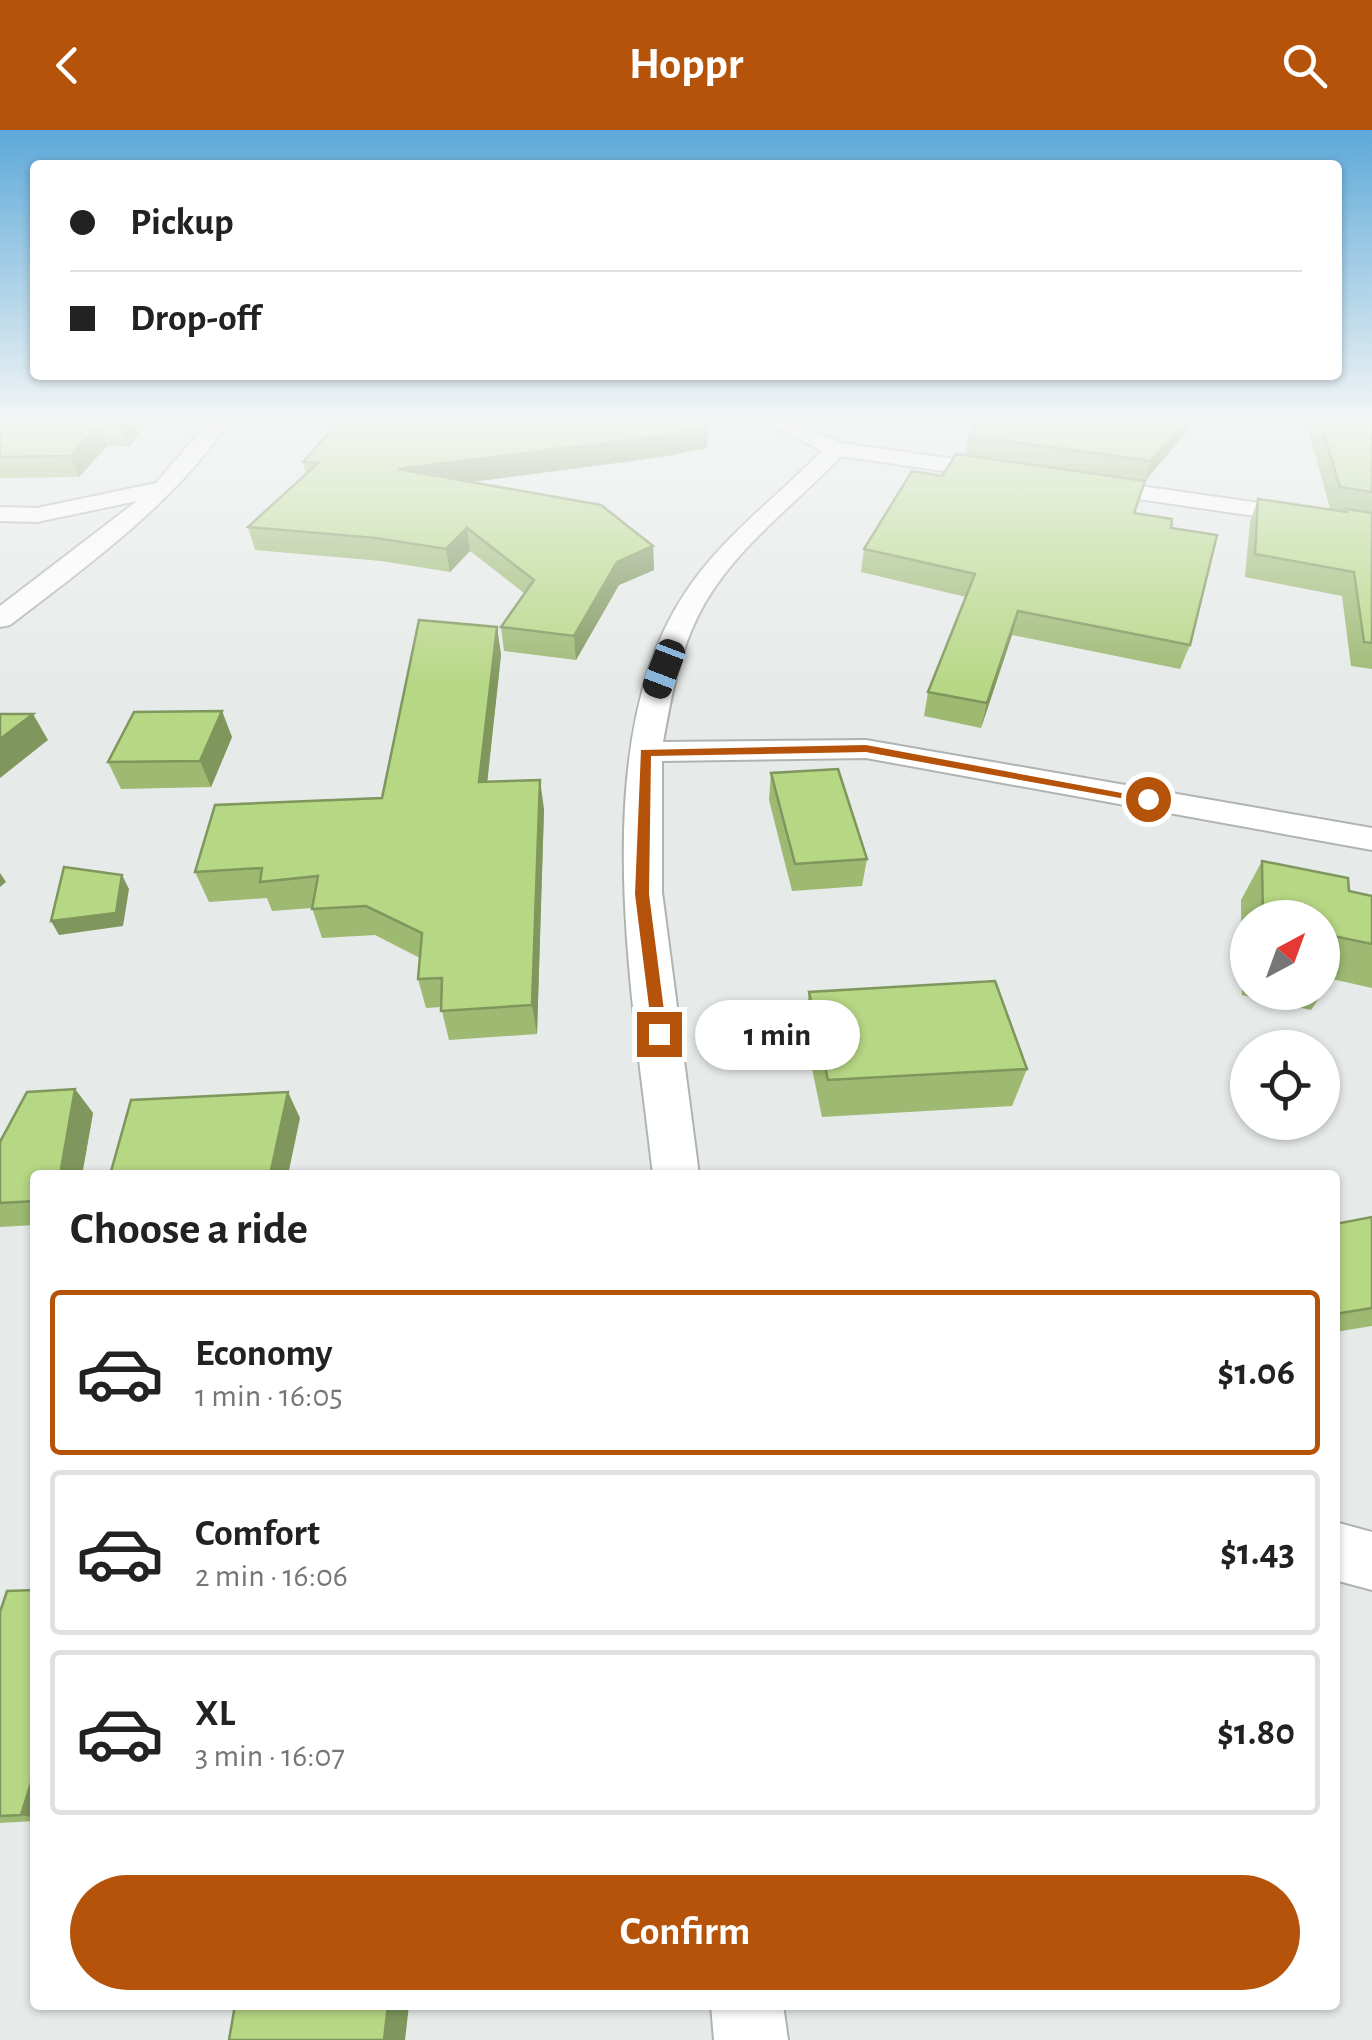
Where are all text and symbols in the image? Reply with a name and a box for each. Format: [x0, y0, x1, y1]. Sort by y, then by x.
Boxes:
icon: back [40, 38, 95, 93]
icon: search [1277, 38, 1332, 93]
text: Hoppr [629, 42, 743, 87]
text: Pickup [130, 204, 234, 242]
text: Drop-off [130, 300, 261, 338]
car [639, 636, 689, 702]
route start [1126, 777, 1171, 822]
north arrow [1230, 900, 1340, 1010]
map controls [1230, 900, 1340, 1140]
callout: 1 min [694, 999, 859, 1069]
route end [637, 1012, 682, 1057]
text: 1 min [744, 1019, 811, 1051]
button: locate [1230, 1030, 1340, 1140]
text: Choose a ride [70, 1207, 308, 1252]
icon: car [75, 1328, 165, 1418]
text: Economy [195, 1335, 333, 1373]
text: $1.06 [1217, 1354, 1295, 1392]
text: 1 min · 16:05 [195, 1380, 343, 1412]
icon: car [75, 1508, 165, 1598]
text: Comfort [195, 1515, 320, 1553]
text: $1.43 [1220, 1534, 1295, 1572]
text: 2 min · 16:06 [195, 1560, 348, 1592]
icon: car [75, 1688, 165, 1778]
text: XL [195, 1695, 235, 1733]
text: $1.80 [1217, 1714, 1295, 1752]
text: 3 min · 16:07 [195, 1740, 345, 1772]
button: Confirm [70, 1875, 1300, 1990]

